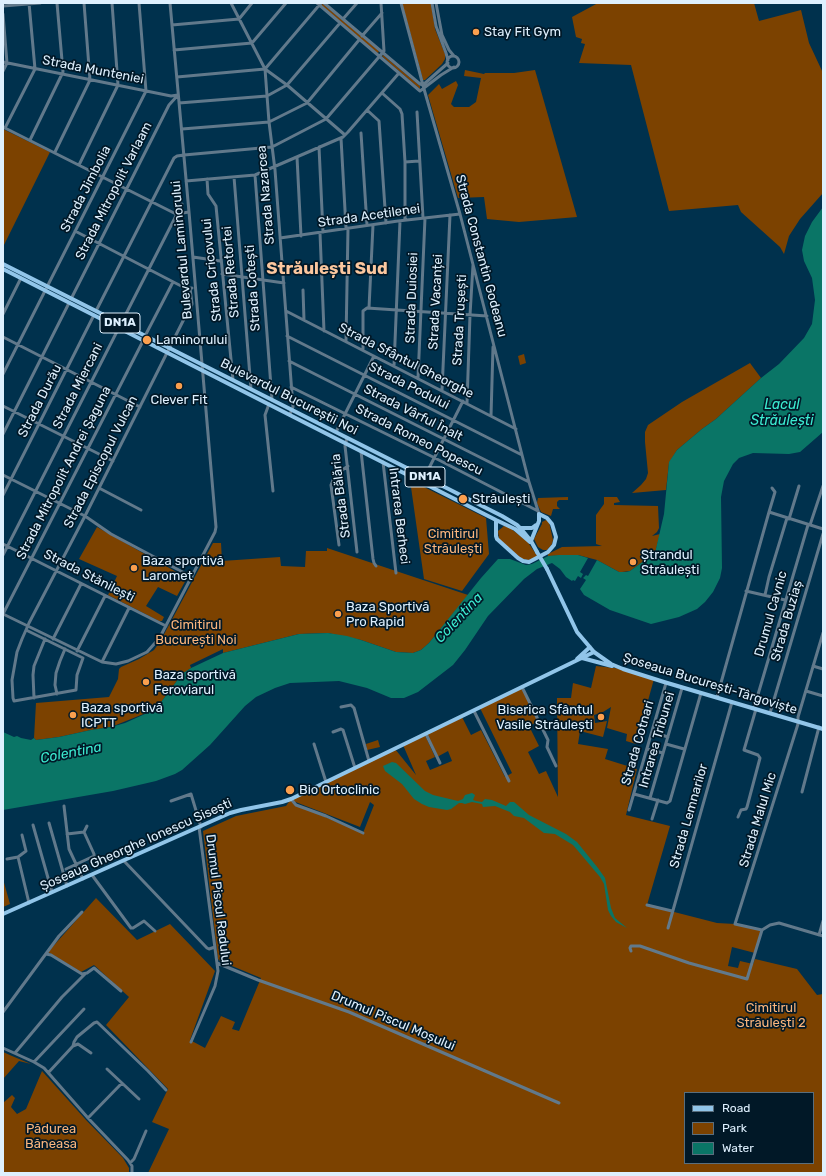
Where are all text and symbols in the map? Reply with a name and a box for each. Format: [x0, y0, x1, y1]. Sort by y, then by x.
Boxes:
place label: Stay Fit Gym [484, 24, 561, 40]
marker: Stay Fit Gym [471, 27, 481, 37]
street label: Strada Munteniei [41, 53, 145, 87]
street label: Strada Mitropolit Varlaam [72, 119, 156, 263]
street label: Strada Jimbolia [58, 143, 114, 235]
street label: Strada Nazarcea [254, 145, 278, 245]
street label: Strada Constantin Godeanu [452, 173, 510, 339]
street label: Bulevardul Laminorului [168, 180, 196, 320]
street label: Strada Acetilenei [317, 201, 421, 231]
street label: Strada Cricovului [199, 218, 225, 322]
street label: Strada Retortei [219, 226, 243, 318]
street label: Strada Cotești [242, 244, 264, 332]
street label: Strada Duiosiei [403, 252, 421, 344]
street label: Strada Vacanței [426, 254, 446, 350]
district label: Străulești Sud [266, 259, 388, 279]
street label: Strada Trușești [450, 274, 470, 366]
road number: DN1A [100, 313, 140, 333]
street label: Strada Sfântul Gheorghe [336, 320, 476, 402]
place label: Laminorului [156, 332, 227, 348]
marker: Laminorului [141, 334, 153, 346]
street label: Strada Miercani [50, 340, 106, 432]
street label: Bulevardul Bucureștii Noi [218, 356, 360, 438]
street label: Strada Podului [366, 359, 452, 413]
street label: Strada Durău [15, 362, 65, 440]
marker: Clever Fit [174, 381, 184, 391]
street label: Strada Vârful Înalt [361, 381, 465, 445]
street label: Strada Mitropolit Andrei Șaguna [13, 384, 115, 562]
place label: Clever Fit [150, 392, 208, 408]
street label: Strada Episcopul Vulcan [61, 393, 141, 531]
water label: Lacul Străulești [750, 397, 814, 430]
street label: Strada Romeo Popescu [353, 401, 485, 479]
street label: Strada Bălăria [328, 453, 354, 539]
street label: Intrarea Berheci [385, 467, 413, 565]
road number: DN1A [405, 467, 445, 487]
place label: Străulești [472, 491, 530, 507]
marker: Străulești [457, 493, 469, 505]
park label: Cimitirul Străulești [424, 526, 482, 557]
street label: Strada Stănilești [41, 546, 137, 606]
place label: Ștrandul Străulești [641, 547, 699, 578]
place label: Baza sportivă Laromet [142, 553, 224, 584]
marker: Ștrandul Străulești [628, 557, 638, 567]
marker: Baza sportivă Laromet [129, 563, 139, 573]
street label: Drumul Cavnic [751, 569, 791, 659]
street label: Strada Buziaș [768, 579, 806, 663]
water label: Colentina [432, 589, 486, 647]
place label: Baza Sportivă Pro Rapid [346, 599, 429, 630]
marker: Baza Sportivă Pro Rapid [333, 609, 343, 619]
park label: Cimitirul București Noi [155, 617, 237, 648]
street label: Șoseaua București-Târgoviște [621, 650, 799, 718]
place label: Baza sportivă Feroviarul [154, 667, 236, 698]
marker: Baza sportivă Feroviarul [141, 677, 151, 687]
street label: Intrarea Tribunei [636, 690, 678, 790]
street label: Strada Cotnari [618, 699, 658, 787]
place label: Baza sportivă ICPTT [81, 700, 163, 731]
place label: Biserica Sfântul Vasile Străulești [496, 702, 593, 733]
marker: Baza sportivă ICPTT [68, 710, 78, 720]
marker: Biserica Sfântul Vasile Străulești [596, 712, 606, 722]
water label: Colentina [39, 739, 103, 767]
street label: Strada Lemnarilor [667, 762, 711, 870]
street label: Strada Malul Mic [736, 771, 780, 869]
place label: Bio Ortoclinic [299, 782, 379, 798]
marker: Bio Ortoclinic [284, 784, 296, 796]
street label: Șoseaua Gheorghe Ionescu Sisești [38, 796, 234, 894]
street label: Drumul Piscul Radului [202, 833, 234, 967]
street label: Drumul Piscul Moșului [329, 988, 457, 1054]
park label: Cimitirul Străulești 2 [736, 1000, 806, 1031]
legend [684, 1092, 814, 1164]
text: Road [722, 1101, 750, 1115]
park label: Pădurea Băneasa [25, 1121, 77, 1152]
text: Park [722, 1121, 747, 1135]
text: Water [722, 1141, 754, 1155]

